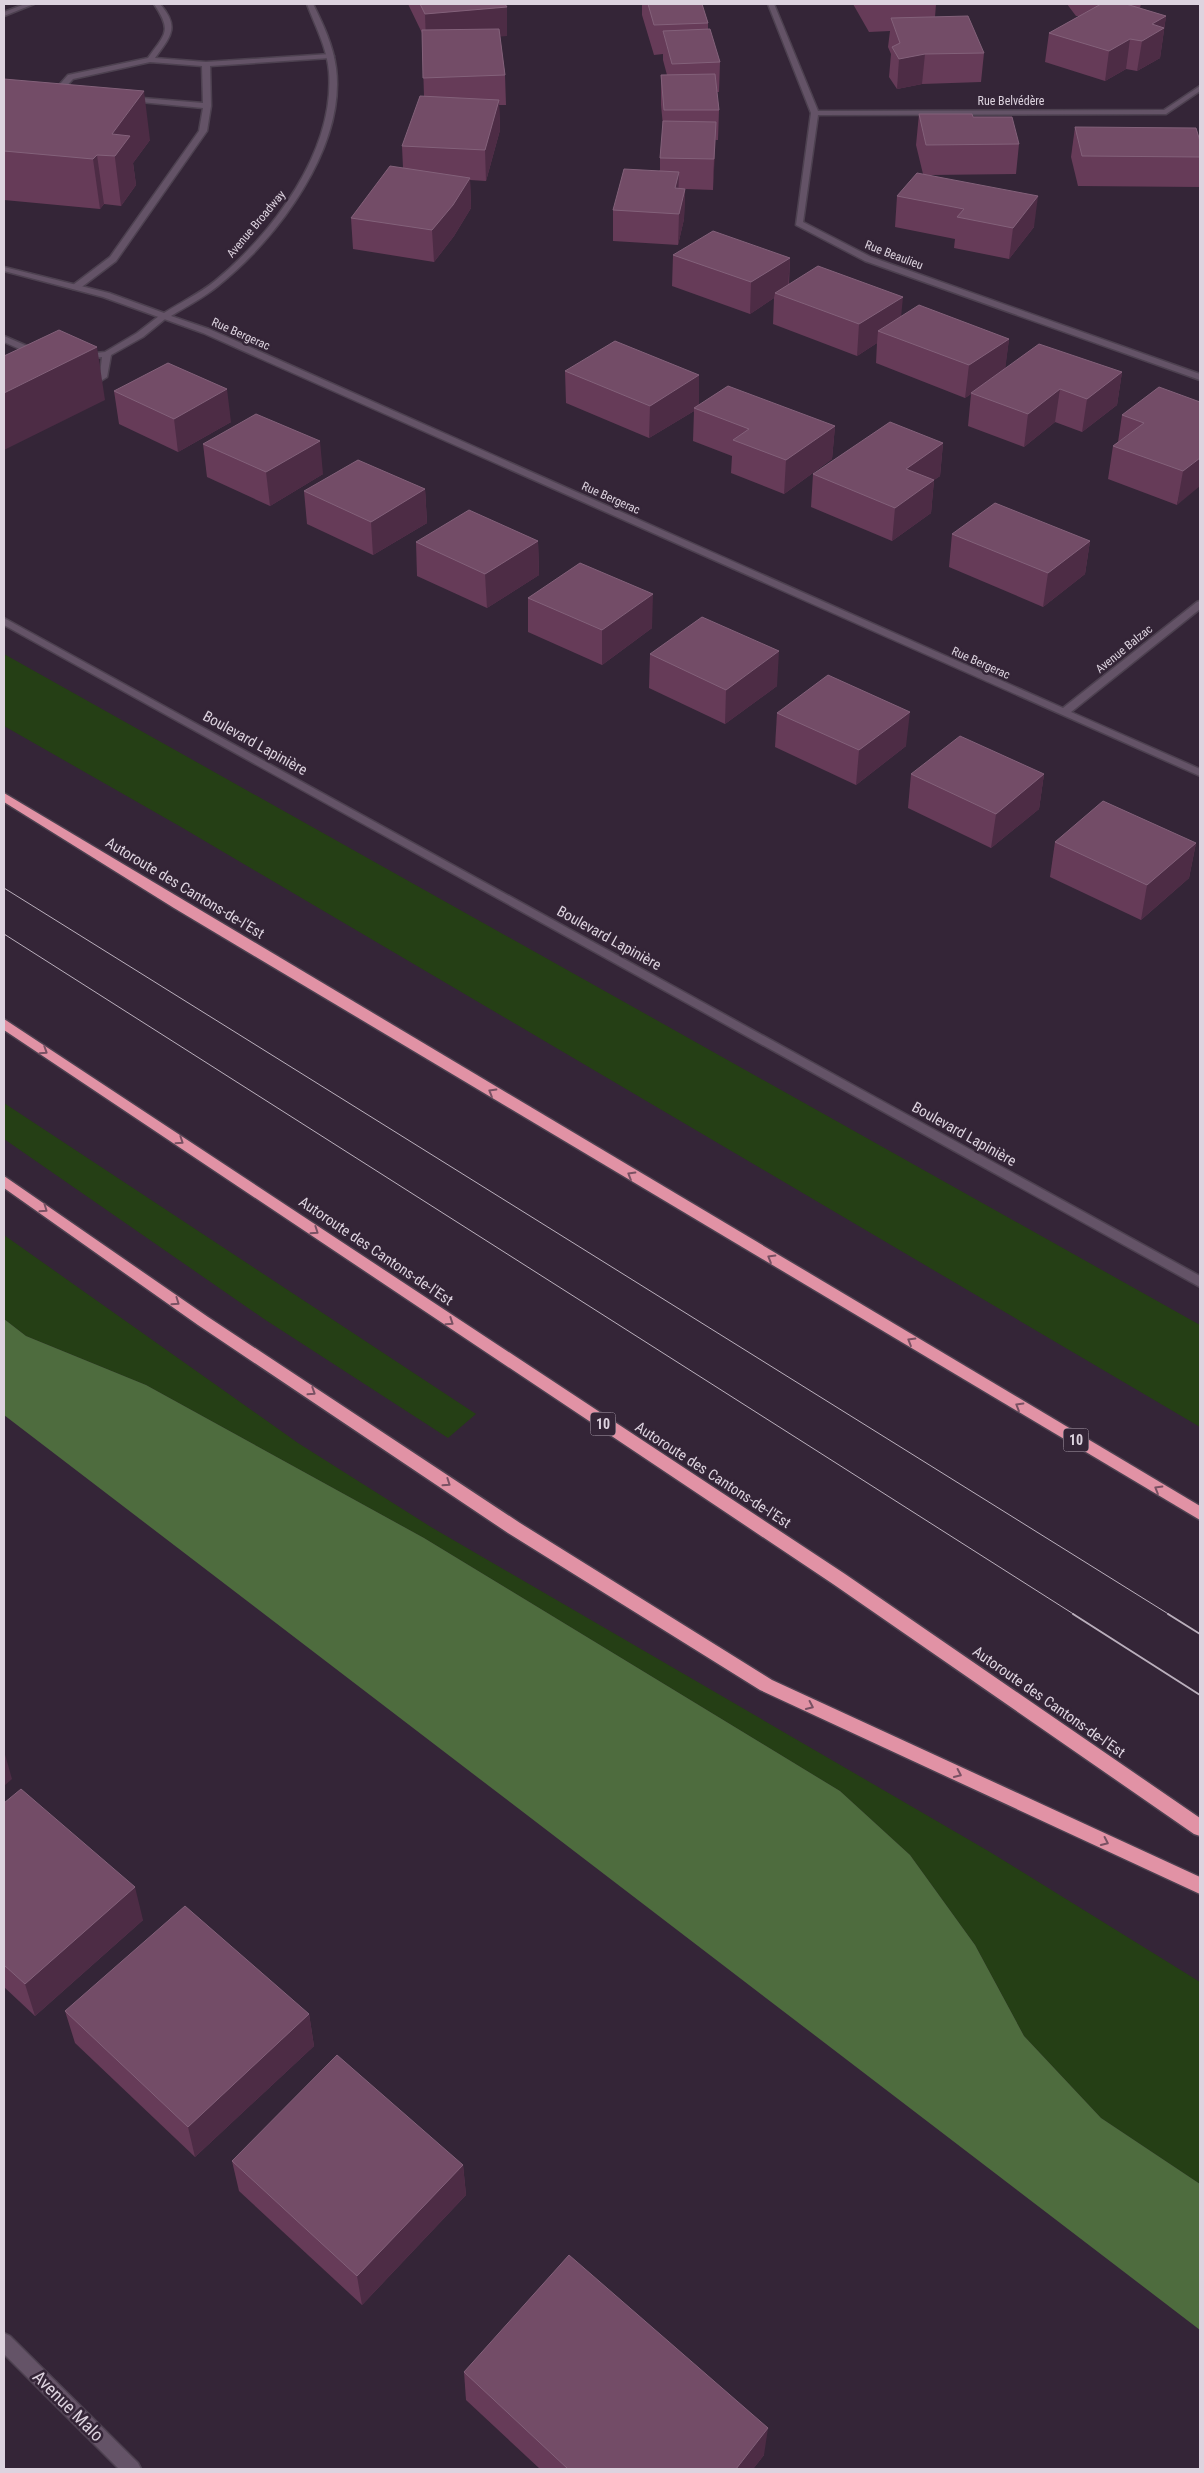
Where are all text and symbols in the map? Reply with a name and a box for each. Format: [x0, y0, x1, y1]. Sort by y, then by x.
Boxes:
street label: Rue Belvédère [978, 94, 1045, 108]
street label: Avenue Broadway [224, 187, 288, 261]
street label: Rue Beaulieu [863, 237, 925, 273]
street label: Rue Bergerac [210, 315, 273, 353]
street label: Rue Bergerac [580, 479, 643, 517]
street label: Avenue Balzac [1093, 622, 1156, 676]
street label: Rue Bergerac [950, 644, 1013, 682]
street label: Boulevard Lapinière [200, 707, 310, 779]
street label: Autoroute des Cantons-de-l'Est [102, 833, 268, 943]
street label: Boulevard Lapinière [554, 902, 664, 974]
one-way arrow [39, 1045, 48, 1054]
one-way arrow [488, 1088, 497, 1098]
street label: Boulevard Lapinière [909, 1098, 1019, 1170]
one-way arrow [174, 1135, 184, 1144]
one-way arrow [628, 1171, 637, 1181]
street label: Autoroute des Cantons-de-l'Est [295, 1193, 457, 1309]
one-way arrow [38, 1203, 48, 1212]
one-way arrow [309, 1225, 319, 1234]
one-way arrow [767, 1254, 776, 1264]
one-way arrow [171, 1296, 180, 1306]
one-way arrow [444, 1316, 453, 1325]
one-way arrow [907, 1337, 916, 1347]
one-way arrow [307, 1386, 316, 1395]
one-way arrow [1015, 1402, 1024, 1412]
road number: 10 [590, 1412, 616, 1436]
street label: Autoroute des Cantons-de-l'Est [632, 1418, 794, 1532]
road number: 10 [1064, 1428, 1088, 1452]
one-way arrow [442, 1476, 451, 1486]
one-way arrow [1155, 1486, 1164, 1496]
street label: Autoroute des Cantons-de-l'Est [969, 1642, 1129, 1762]
one-way arrow [805, 1699, 814, 1710]
one-way arrow [953, 1767, 962, 1778]
one-way arrow [1100, 1835, 1109, 1846]
street label: Avenue Malo [29, 2366, 108, 2445]

